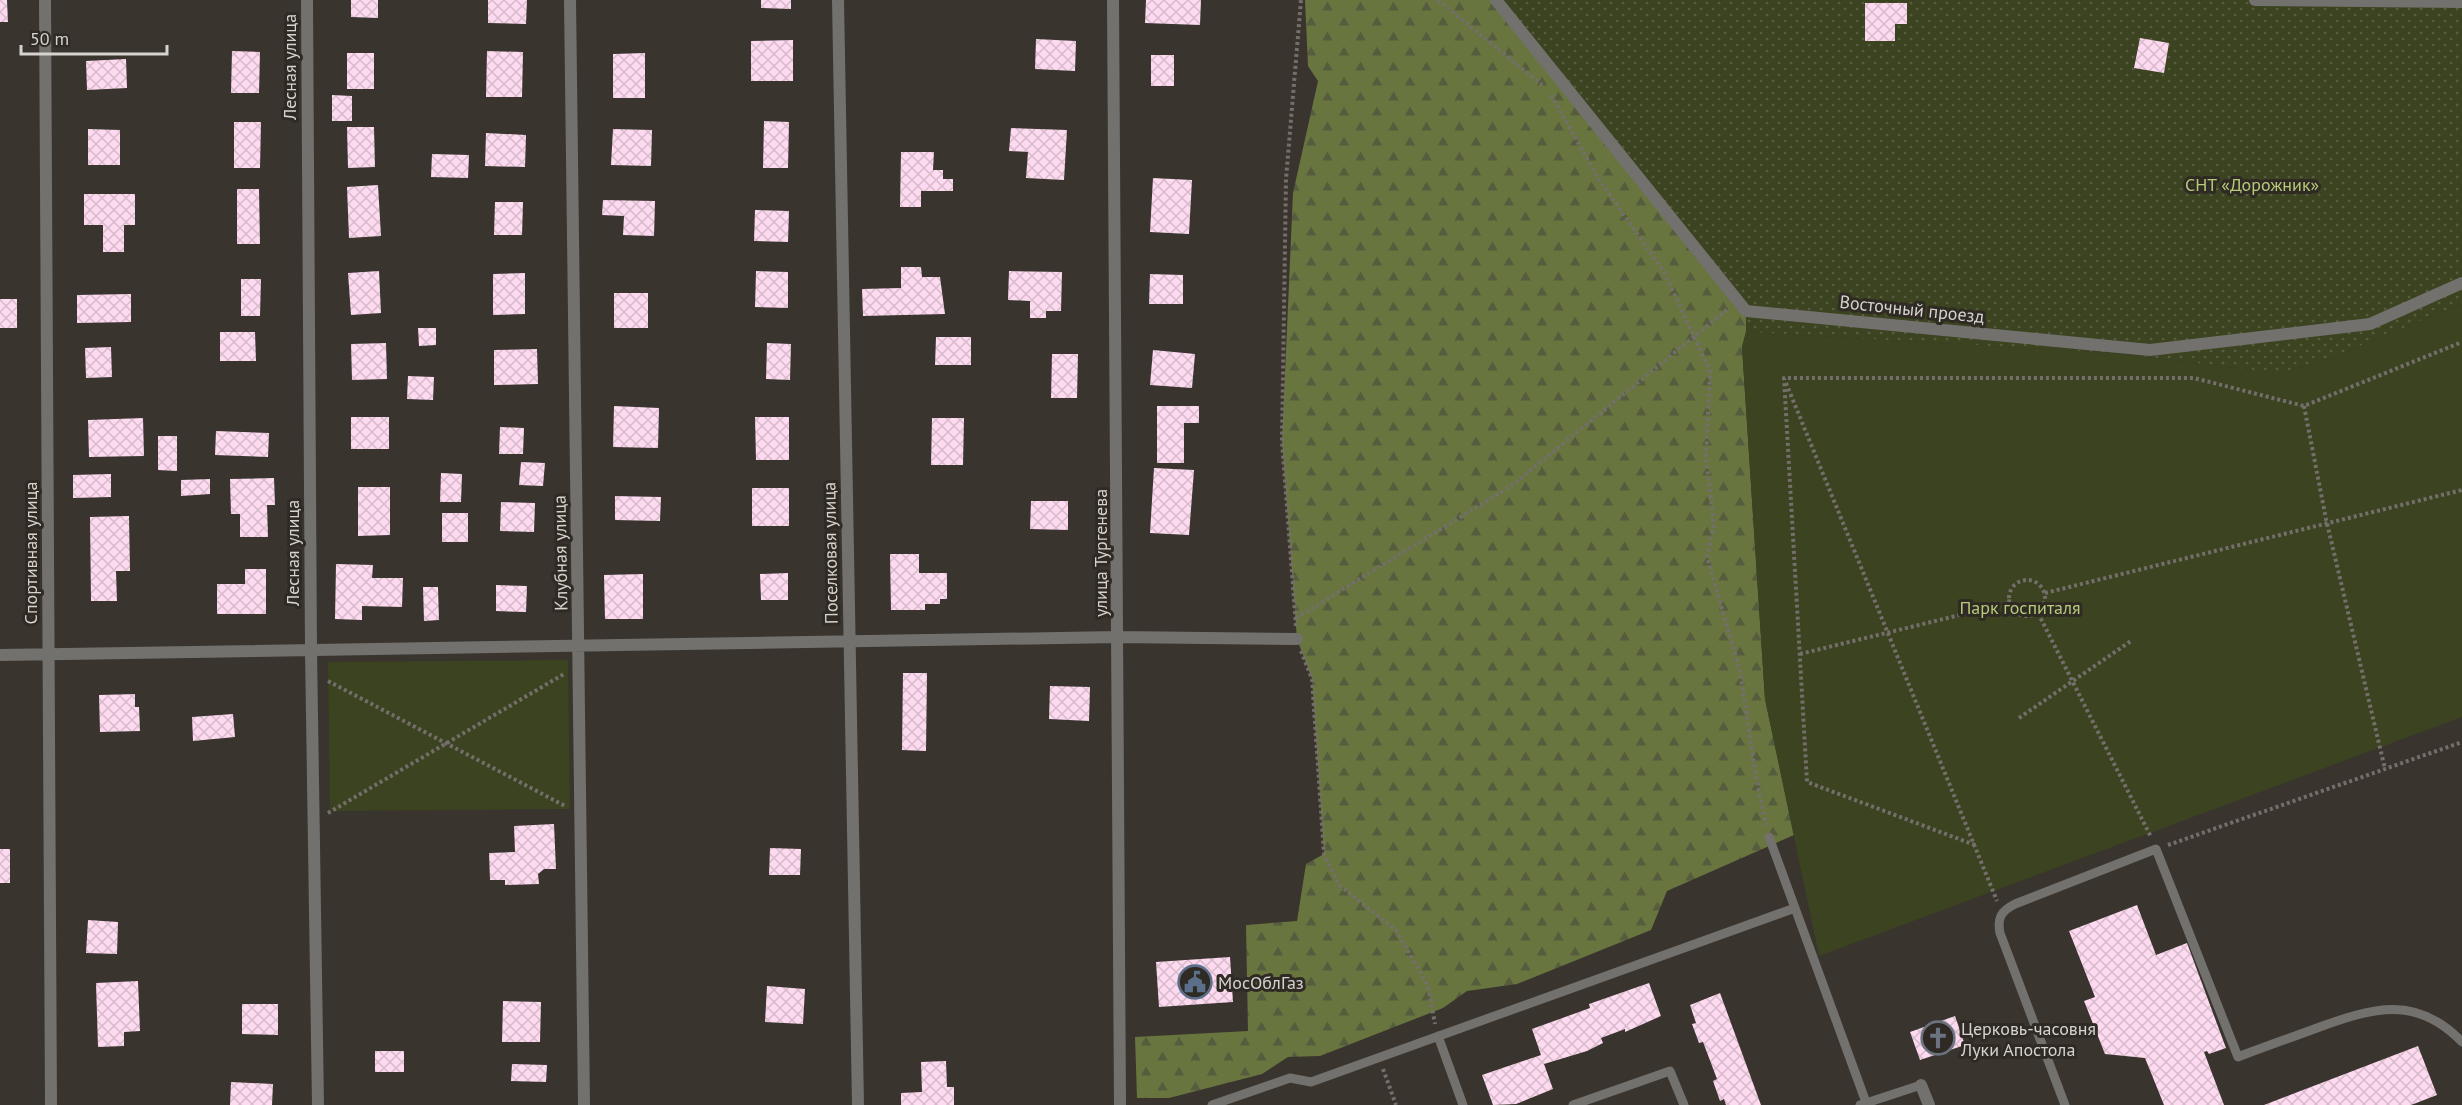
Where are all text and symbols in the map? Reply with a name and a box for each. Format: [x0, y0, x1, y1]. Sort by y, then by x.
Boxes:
street label: Лесная улица [278, 14, 301, 121]
scale bar [21, 18, 166, 56]
text: 50 m [30, 27, 69, 50]
park label: СНТ «Дорожник» [2185, 173, 2319, 196]
street label: Восточный проезд [1838, 290, 1986, 328]
street label: Спортивная улица [19, 482, 42, 624]
street label: Поселковая улица [817, 482, 843, 624]
street label: улица Тургенева [1089, 489, 1112, 617]
street label: Клубная улица [547, 495, 573, 611]
street label: Лесная улица [281, 500, 304, 607]
park label: Парк госпиталя [1959, 596, 2081, 619]
public building icon: МосОблГаз [1177, 964, 1213, 1000]
place label: МосОблГаз [1218, 971, 1304, 994]
place label: Церковь-часовня Луки Апостола [1960, 1017, 2096, 1061]
church icon: Церковь-часовня Луки Апостола [1920, 1020, 1956, 1056]

